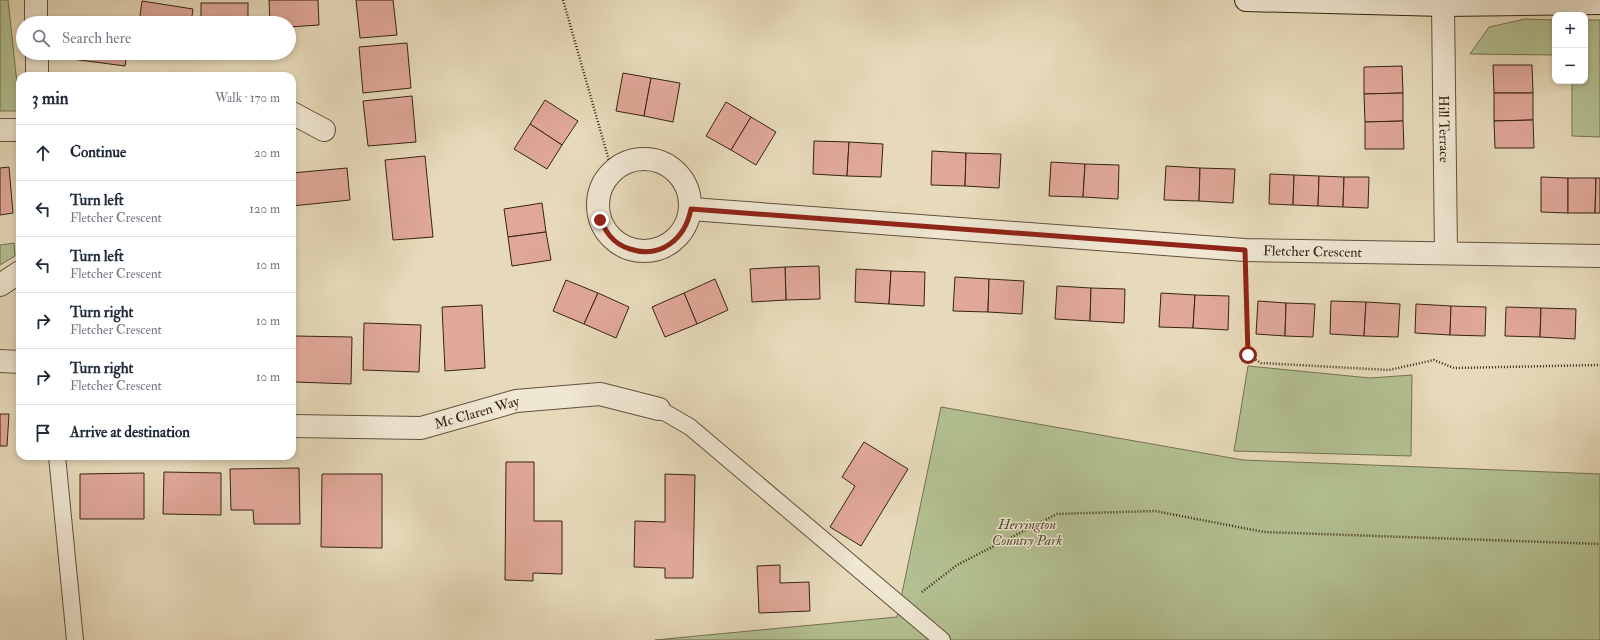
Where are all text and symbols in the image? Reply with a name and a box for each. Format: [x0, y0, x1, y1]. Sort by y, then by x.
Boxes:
map controls [1552, 12, 1588, 84]
button: + [1552, 12, 1588, 48]
search box [16, 16, 296, 60]
icon: search [30, 27, 52, 49]
text: Search here [62, 29, 131, 48]
button: − [1552, 48, 1588, 84]
text: 3 min [32, 88, 69, 109]
text: Walk · 170 m [215, 90, 280, 106]
street label: Hill Terrace [1436, 95, 1453, 163]
icon: ahead [32, 142, 54, 164]
text: Continue [70, 143, 126, 162]
text: 20 m [254, 145, 280, 161]
text: Turn left [70, 191, 124, 210]
icon: left [32, 198, 54, 220]
text: 120 m [249, 201, 280, 217]
text: Fletcher Crescent [70, 210, 162, 226]
route end [591, 211, 609, 229]
street label: Fletcher Crescent [1263, 242, 1363, 260]
text: Turn left [70, 247, 124, 266]
icon: left [32, 254, 54, 276]
text: 10 m [256, 257, 280, 273]
text: Fletcher Crescent [70, 266, 162, 282]
text: Turn right [70, 303, 133, 322]
icon: right [32, 310, 54, 332]
text: 10 m [256, 313, 280, 329]
text: Fletcher Crescent [70, 322, 162, 338]
route start [1239, 346, 1257, 364]
text: Turn right [70, 359, 133, 378]
icon: right [32, 366, 54, 388]
text: 10 m [256, 369, 280, 385]
text: Fletcher Crescent [70, 378, 162, 394]
street label: Mc Claren Way [432, 392, 522, 432]
icon: arrive [32, 422, 54, 444]
text: Arrive at destination [70, 423, 190, 442]
park label: Herrington Country Park [992, 516, 1062, 549]

